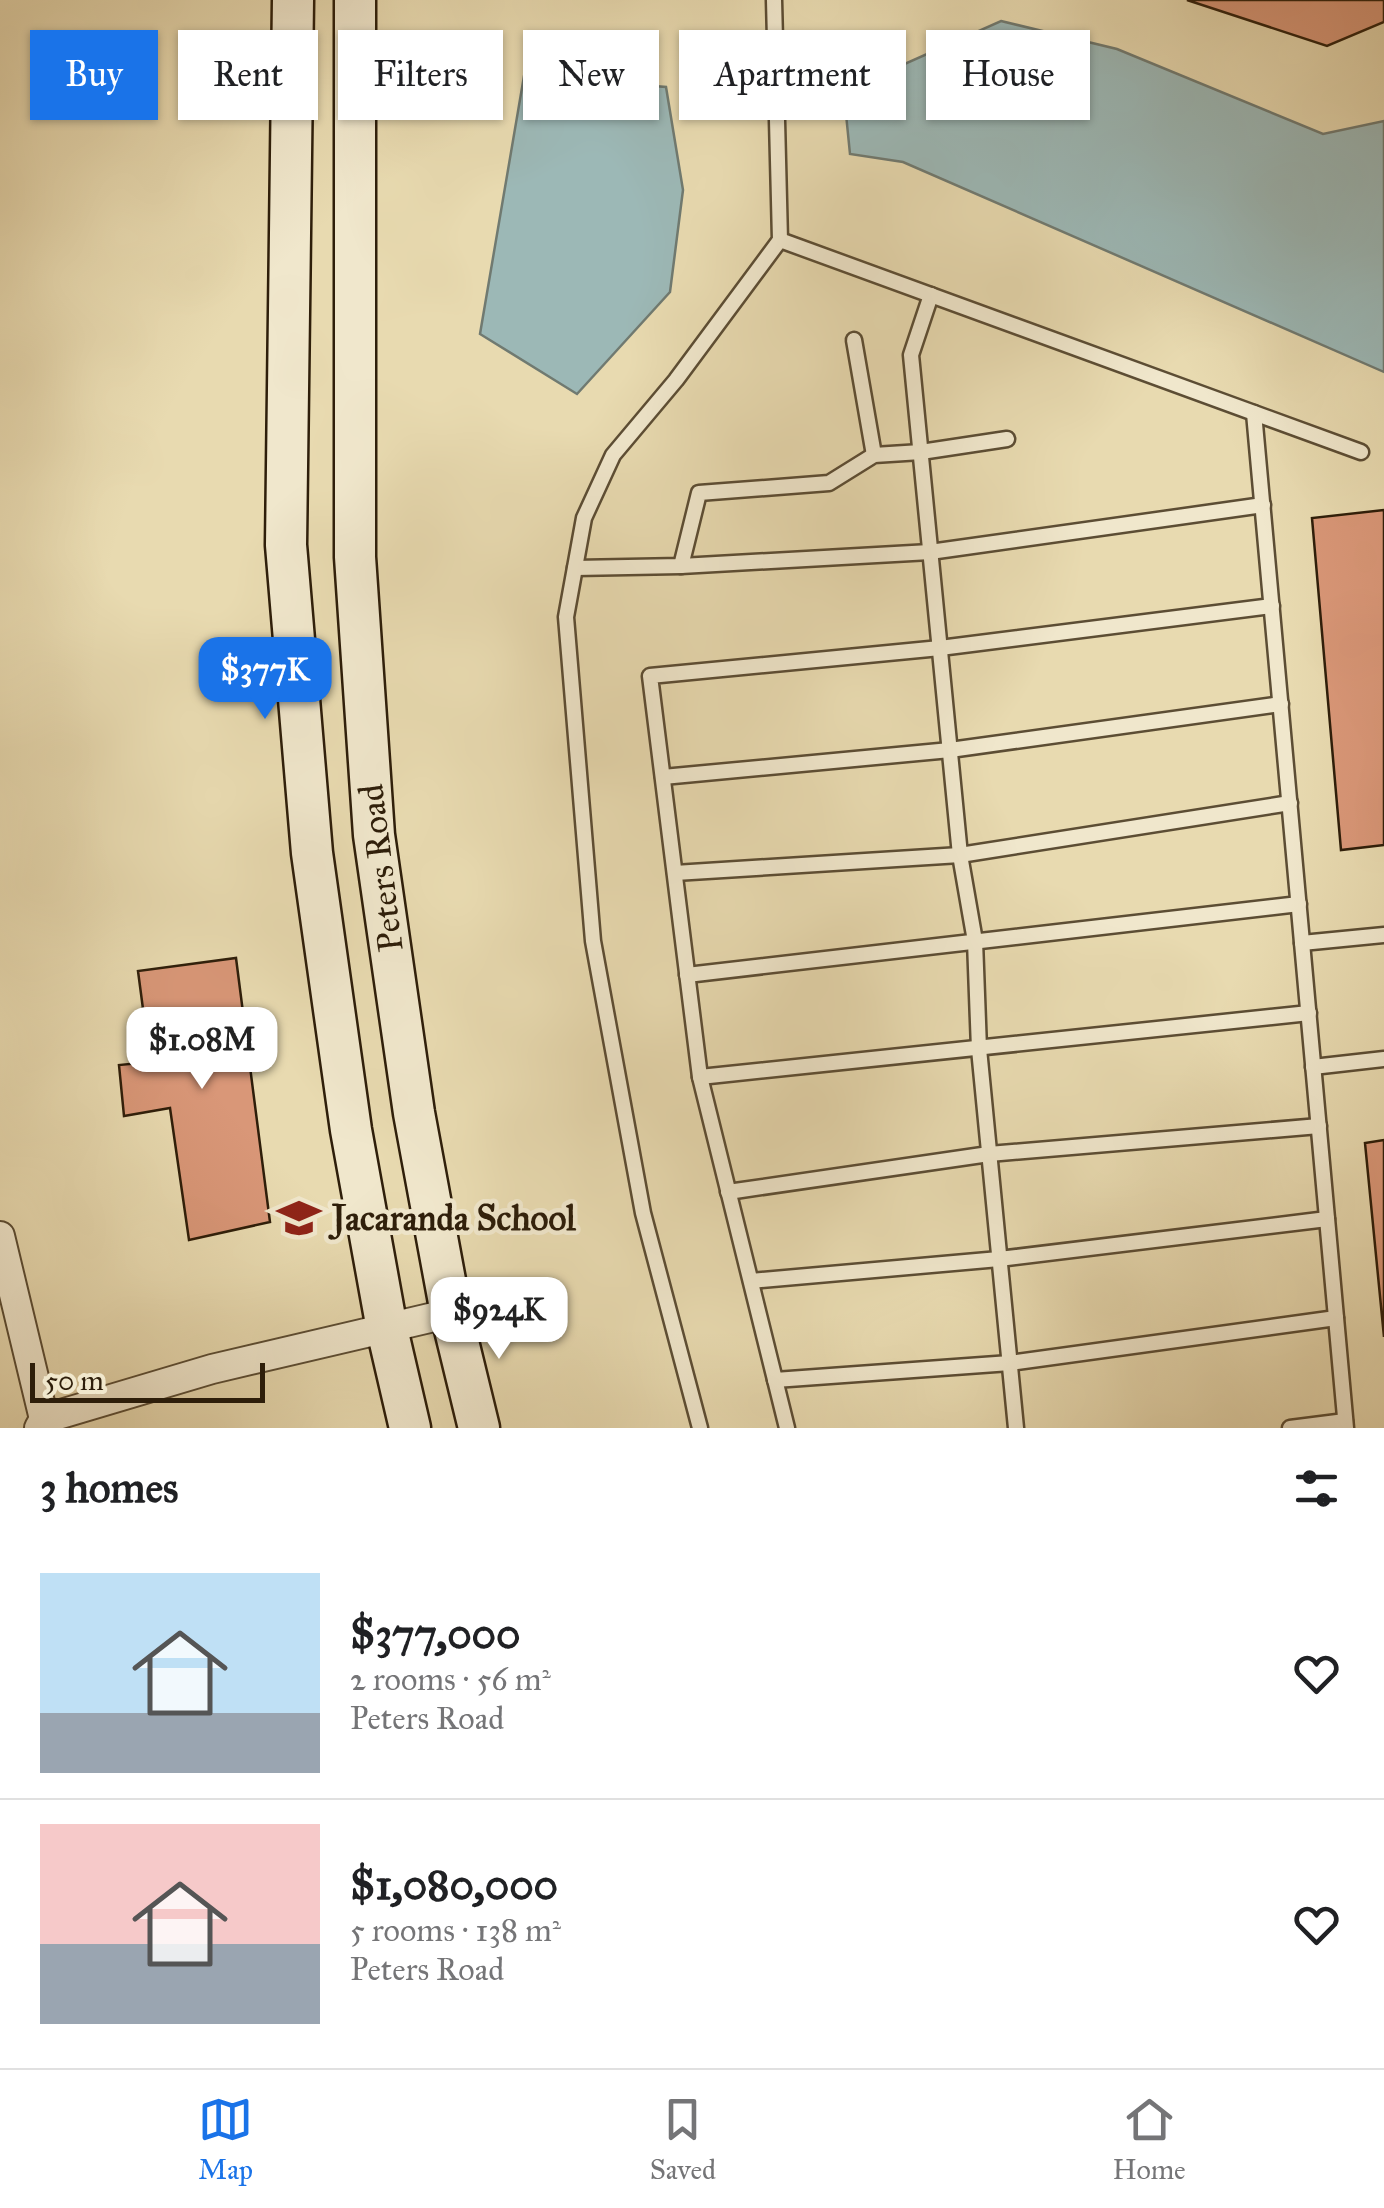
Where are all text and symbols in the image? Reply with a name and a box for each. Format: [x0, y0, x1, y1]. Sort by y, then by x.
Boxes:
chip: Buy [30, 30, 158, 120]
chip: Rent [178, 30, 318, 120]
chip: Filters [338, 30, 503, 120]
chip: New [523, 30, 659, 120]
chip: Apartment [679, 30, 906, 120]
chip: House [926, 30, 1090, 120]
pin: $377K [195, 637, 335, 722]
text: $377K [221, 650, 309, 689]
street label: Peters Road [349, 781, 413, 954]
pin: $1.08M [121, 1007, 283, 1092]
text: $1.08M [148, 1020, 256, 1059]
school or university icon: Jacaranda School [275, 1194, 323, 1242]
place label: Jacaranda School [328, 1197, 576, 1240]
pin: $924K [429, 1277, 569, 1362]
text: $924K [453, 1290, 545, 1329]
scale bar [30, 1358, 265, 1402]
text: 50 m [45, 1363, 104, 1398]
icon: filters [1289, 1461, 1344, 1516]
text: 3 homes [40, 1462, 178, 1514]
text: $377,000 [350, 1608, 520, 1660]
icon: home [120, 1613, 240, 1733]
icon: heart [1289, 1646, 1344, 1701]
text: 2 rooms · 56 m² [350, 1660, 551, 1699]
text: Peters Road [350, 1699, 504, 1738]
text: $1,080,000 [350, 1859, 558, 1911]
icon: home [120, 1864, 240, 1984]
icon: heart [1289, 1897, 1344, 1952]
text: 5 rooms · 138 m² [350, 1911, 561, 1950]
text: Peters Road [350, 1950, 504, 1989]
tab: Map [198, 2092, 253, 2187]
tab: Saved [650, 2092, 716, 2187]
tab: Home [1113, 2092, 1186, 2187]

